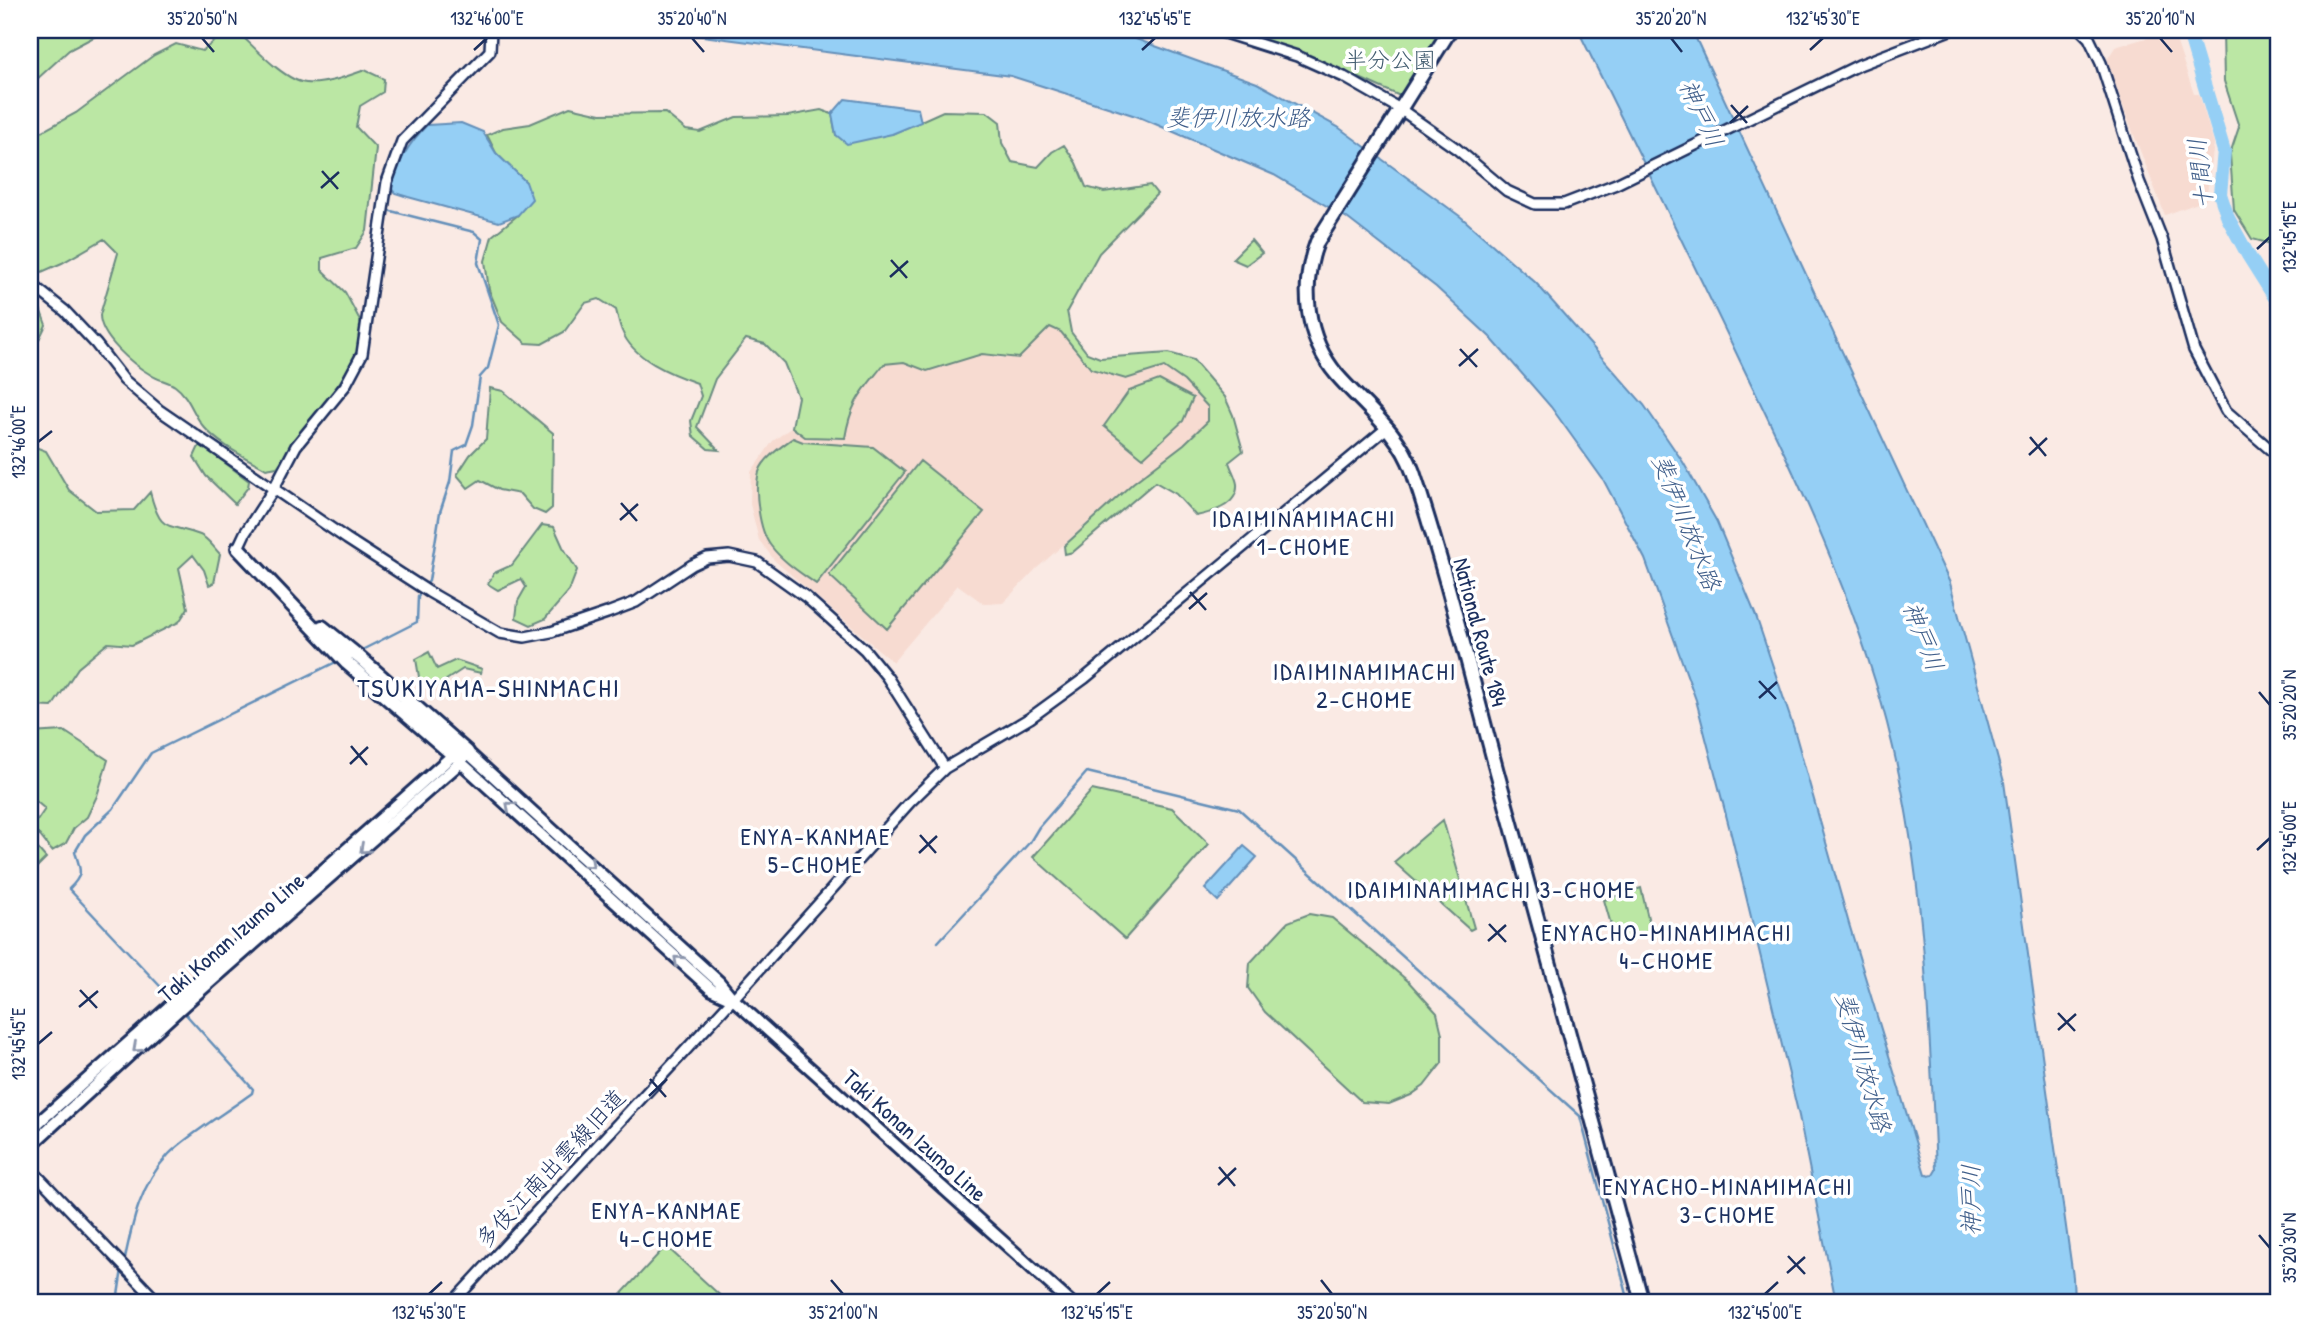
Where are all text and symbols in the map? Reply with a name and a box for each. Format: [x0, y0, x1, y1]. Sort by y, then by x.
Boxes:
text: 35°20'50"N [167, 6, 237, 31]
text: 132°46'00"E [450, 6, 524, 31]
text: 35°20'40"N [657, 6, 727, 31]
text: 132°45'45"E [1119, 6, 1191, 31]
text: 35°20'20"N [1636, 6, 1706, 31]
text: 132°45'30"E [1786, 6, 1860, 31]
text: 35°20'10"N [2126, 6, 2194, 31]
park label: 半分公園 [1344, 44, 1436, 75]
water label: 神戸川 [1672, 74, 1732, 152]
water label: 斐伊川放水路 [1166, 101, 1312, 133]
water label: 十間川 [2180, 136, 2220, 212]
text: 132°45'15"E [2277, 201, 2302, 273]
text: 132°46'00"E [6, 405, 31, 479]
water label: 斐伊川放水路 [1645, 449, 1730, 597]
district label: IDAIMINAMIMACHI 1-CHOME [1212, 502, 1396, 562]
street label: National Route 184 [1446, 554, 1516, 710]
water label: 神戸川 [1896, 597, 1952, 675]
district label: IDAIMINAMIMACHI 2-CHOME [1273, 655, 1457, 715]
district label: TSUKIYAMA-SHINMACHI [357, 670, 621, 705]
text: 35°20'20"N [2277, 670, 2302, 740]
text: 132°45'00"E [2277, 801, 2302, 875]
one-way arrow [505, 802, 518, 815]
district label: ENYA-KANMAE 5-CHOME [740, 820, 892, 880]
one-way arrow [359, 841, 372, 853]
one-way arrow [582, 856, 595, 868]
street label: Taki Konan Izumo Line [151, 865, 311, 1009]
district label: IDAIMINAMIMACHI 3-CHOME [1347, 873, 1637, 905]
district label: ENYACHO-MINAMIMACHI 4-CHOME [1541, 916, 1793, 976]
one-way arrow [673, 956, 686, 968]
water label: 斐伊川放水路 [1829, 988, 1900, 1138]
text: 132°45'45"E [6, 1008, 31, 1080]
one-way arrow [133, 1039, 146, 1052]
street label: Taki Konan Izumo Line [836, 1062, 994, 1208]
street label: 多伎江南出雲線旧道 [468, 1082, 632, 1254]
water label: 神戸川 [1954, 1164, 1986, 1236]
district label: ENYACHO-MINAMIMACHI 3-CHOME [1602, 1170, 1854, 1230]
district label: ENYA-KANMAE 4-CHOME [591, 1194, 743, 1254]
text: 35°20'30"N [2277, 1213, 2302, 1283]
text: 132°45'30"E [392, 1300, 466, 1325]
text: 35°21'00"N [809, 1300, 877, 1325]
text: 132°45'15"E [1061, 1300, 1133, 1325]
text: 35°20'50"N [1297, 1300, 1367, 1325]
text: 132°45'00"E [1728, 1300, 1802, 1325]

